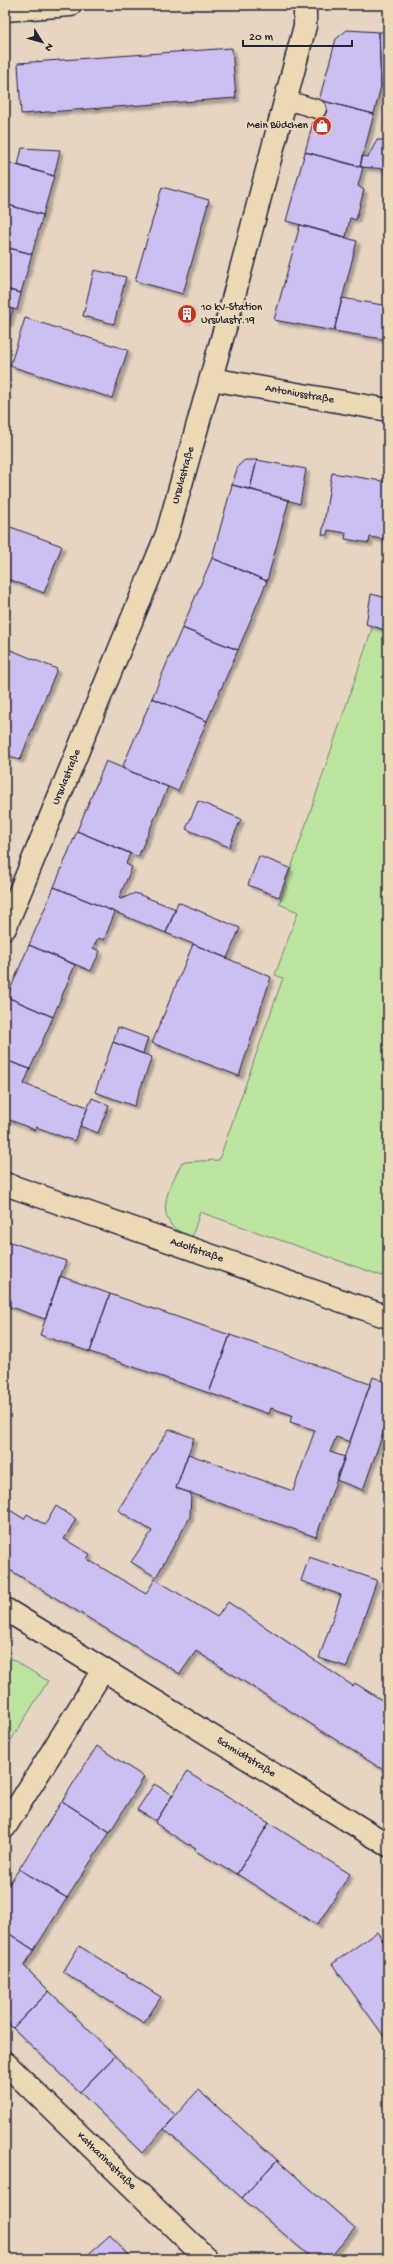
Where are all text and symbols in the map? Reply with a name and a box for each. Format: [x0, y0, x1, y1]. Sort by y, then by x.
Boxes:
north arrow [22, 22, 62, 62]
scale bar [243, 22, 352, 48]
text: 20 m [249, 31, 274, 45]
text: N [41, 40, 55, 53]
shop icon: Mein Büdchen [311, 115, 333, 137]
place label: Mein Büdchen [247, 120, 309, 132]
place label: 10 kV-Station Ursulastr.19 [200, 302, 263, 327]
building icon: 10 kV-Station Ursulastr.19 [176, 303, 198, 325]
street label: Antoniusstraße [264, 383, 335, 407]
street label: Ursulastraße [170, 445, 197, 505]
street label: Ursulastraße [50, 747, 84, 807]
street label: Adolfstraße [169, 1236, 225, 1265]
street label: Schmidtstraße [214, 1735, 278, 1780]
street label: Katharinastraße [74, 2130, 138, 2193]

